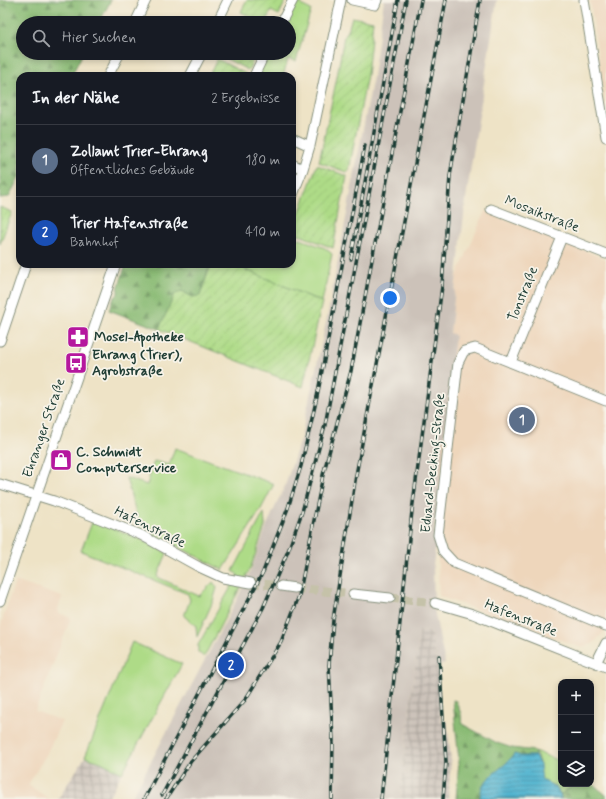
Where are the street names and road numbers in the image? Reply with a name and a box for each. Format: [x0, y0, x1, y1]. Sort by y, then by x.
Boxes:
street label: Mosaikstraße [502, 191, 582, 237]
street label: Tonstraße [504, 264, 542, 324]
street label: Ehranger Straße [19, 376, 69, 480]
street label: Eduard-Becking-Straße [417, 392, 451, 534]
street label: Hafenstraße [111, 502, 189, 552]
street label: Hafenstraße [482, 595, 560, 641]

